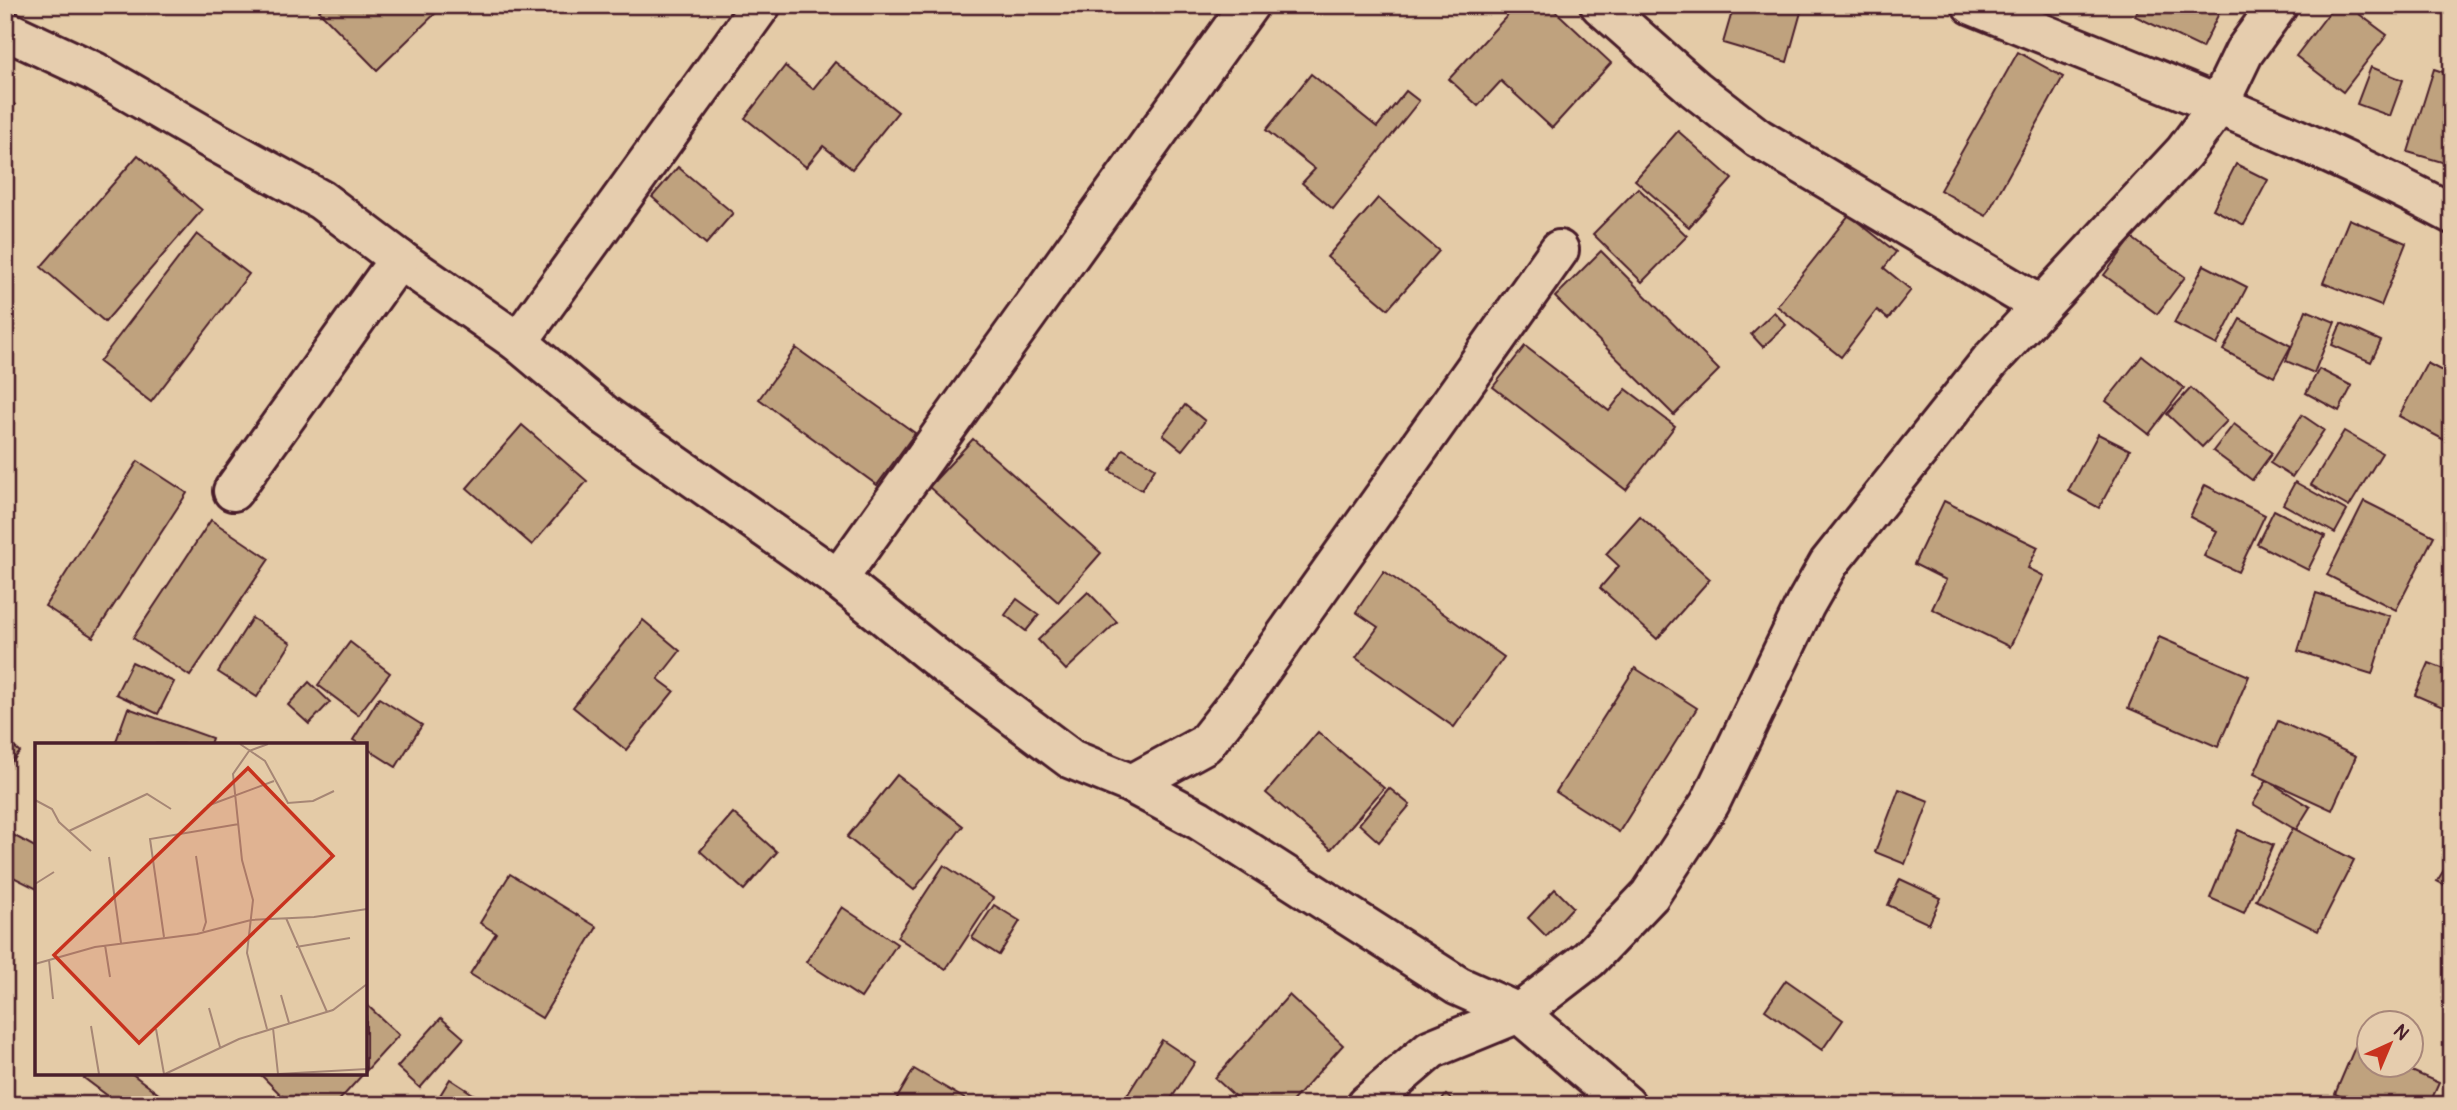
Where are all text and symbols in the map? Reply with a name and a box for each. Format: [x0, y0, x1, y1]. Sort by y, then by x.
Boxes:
inset map [35, 743, 368, 1075]
north arrow [2356, 1009, 2426, 1078]
text: N [2388, 1019, 2414, 1046]

